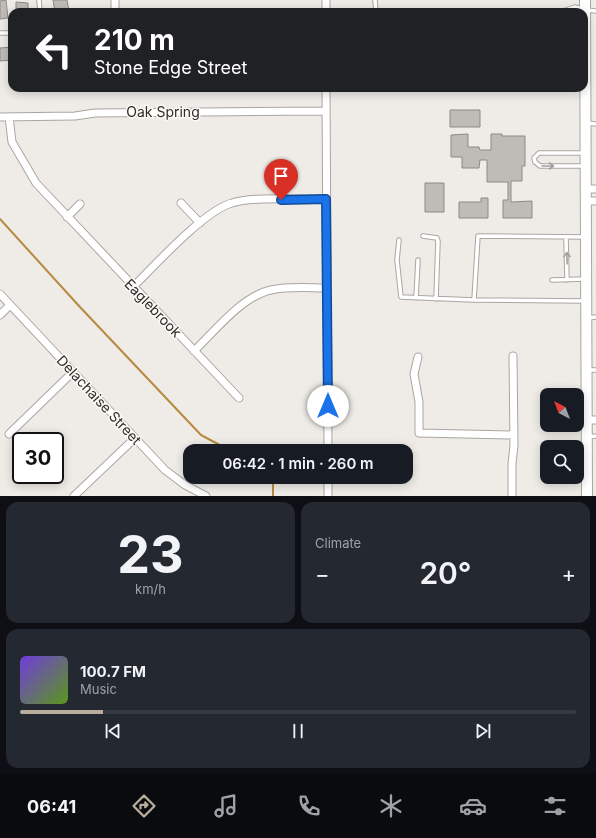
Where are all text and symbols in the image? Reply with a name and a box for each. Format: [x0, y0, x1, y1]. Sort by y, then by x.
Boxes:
text: 210 m [94, 23, 175, 57]
icon: left [28, 24, 80, 76]
text: Stone Edge Street [94, 57, 247, 78]
street label: Oak Spring [126, 103, 200, 120]
pin [264, 159, 298, 200]
one-way arrow [541, 162, 554, 170]
icon: arrive [270, 165, 292, 187]
one-way arrow [563, 252, 570, 265]
street label: Eaglebrook [121, 275, 186, 341]
street label: Delachaise Street [54, 351, 145, 448]
position arrow [307, 385, 349, 427]
north arrow [540, 388, 584, 432]
map controls [540, 388, 584, 484]
speed limit sign: 30 [12, 432, 64, 484]
button: search [540, 440, 584, 484]
text: 06:42 · 1 min · 260 m [222, 454, 374, 473]
text: 23 [117, 523, 184, 586]
text: Climate [315, 535, 361, 551]
text: 20° [419, 555, 472, 591]
text: − [315, 561, 330, 587]
text: + [561, 561, 576, 587]
text: km/h [135, 581, 166, 597]
text: 100.7 FM [80, 662, 146, 681]
text: Music [80, 681, 117, 697]
icon: previous [102, 720, 124, 742]
icon: pause [287, 720, 309, 742]
icon: next [472, 720, 494, 742]
icon: directions [130, 792, 158, 820]
icon: music [212, 792, 240, 820]
icon: phone [295, 792, 323, 820]
icon: climate [377, 792, 405, 820]
icon: car [459, 792, 487, 820]
icon: filters [541, 792, 569, 820]
text: 06:41 [27, 796, 76, 817]

